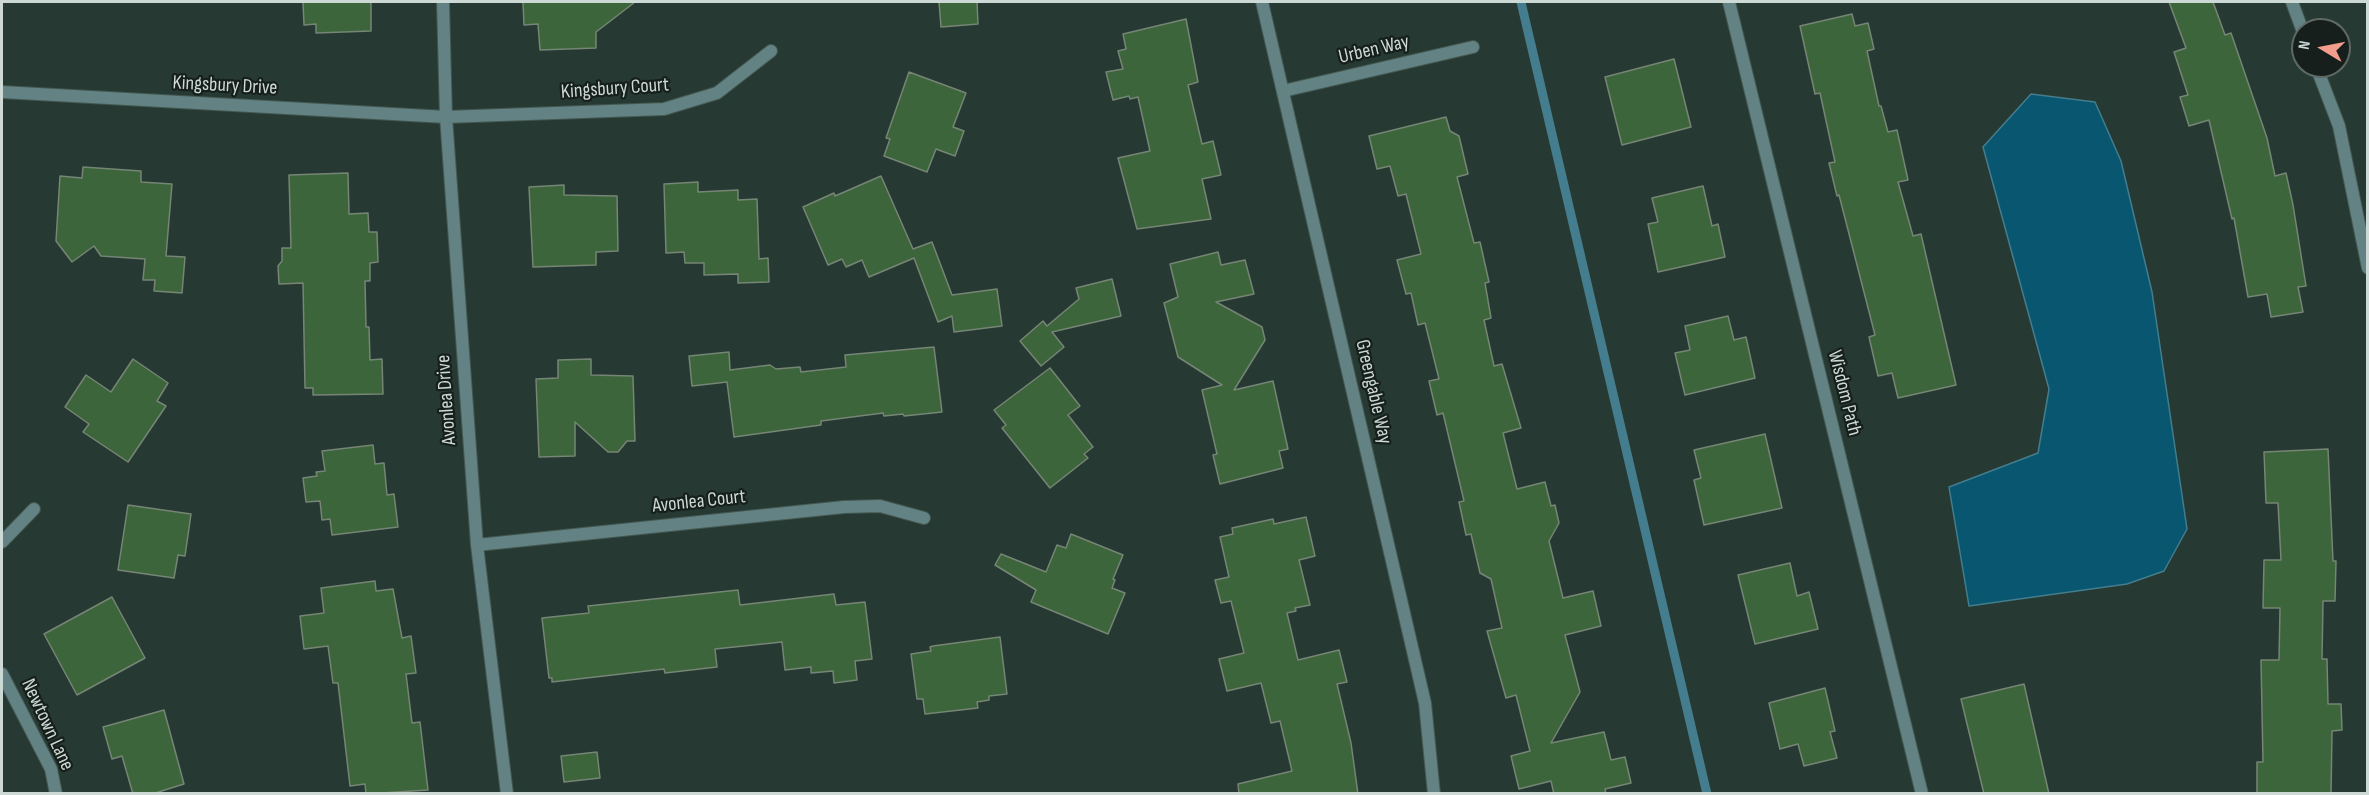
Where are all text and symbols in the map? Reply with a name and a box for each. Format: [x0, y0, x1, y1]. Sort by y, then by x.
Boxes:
north arrow [2291, 18, 2351, 78]
street label: Urben Way [1336, 30, 1412, 70]
text: N [2295, 39, 2315, 51]
street label: Kingsbury Drive [172, 71, 278, 101]
street label: Kingsbury Court [560, 73, 670, 105]
street label: Greengable Way [1349, 337, 1397, 447]
street label: Wisdom Path [1822, 348, 1866, 438]
street label: Avonlea Drive [432, 354, 462, 446]
street label: Avonlea Court [651, 485, 747, 519]
street label: Newtown Lane [15, 675, 79, 775]

